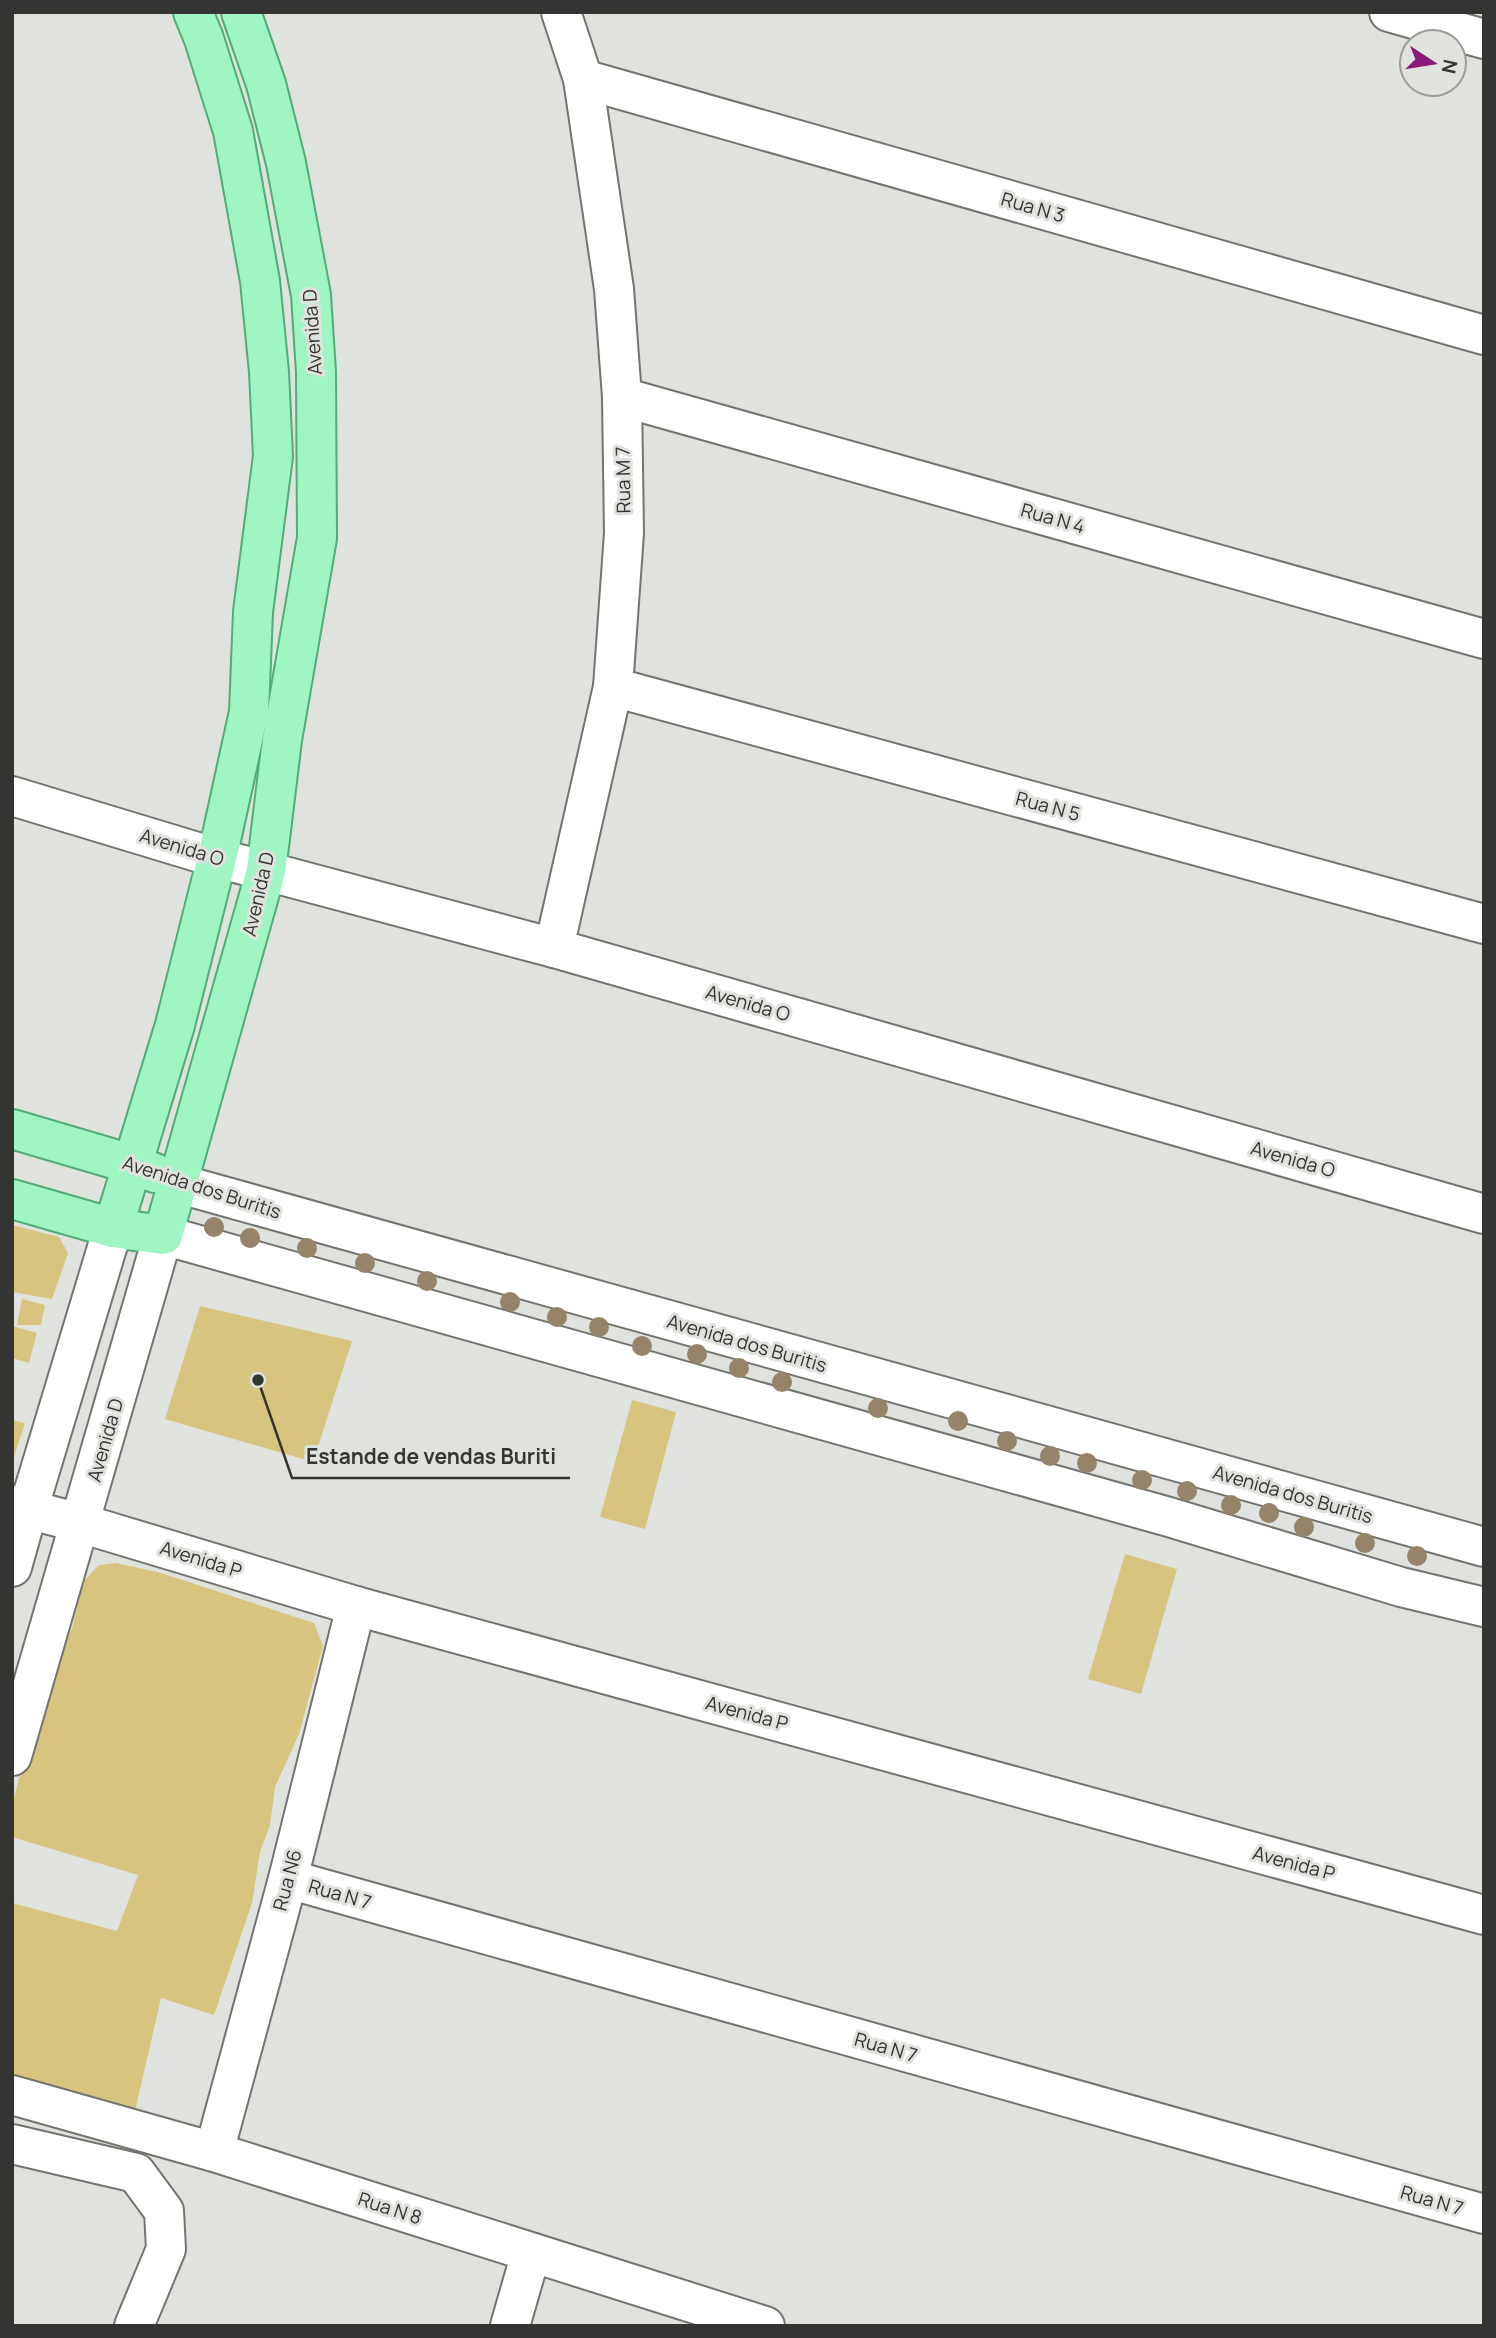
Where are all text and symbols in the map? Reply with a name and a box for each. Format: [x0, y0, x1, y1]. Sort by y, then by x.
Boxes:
north arrow [1398, 28, 1468, 98]
text: N [1435, 57, 1464, 76]
street label: Rua N 3 [998, 186, 1068, 228]
street label: Avenida D [296, 288, 328, 376]
street label: Rua M 7 [609, 446, 637, 514]
street label: Rua N 4 [1018, 496, 1088, 540]
street label: Rua N 5 [1013, 785, 1083, 827]
street label: Avenida O [137, 822, 227, 872]
street label: Avenida D [236, 849, 280, 939]
street label: Avenida O [703, 979, 793, 1027]
street label: Avenida O [1248, 1135, 1338, 1183]
street label: Avenida dos Buritis [119, 1149, 285, 1225]
street label: Avenida dos Buritis [664, 1308, 830, 1378]
street label: Avenida D [81, 1395, 129, 1485]
callout: Estande de vendas Buriti [292, 1436, 570, 1478]
text: Estande de vendas Buriti [306, 1442, 556, 1470]
street label: Avenida dos Buritis [1210, 1459, 1376, 1529]
street label: Avenida P [157, 1534, 245, 1584]
street label: Avenida P [703, 1690, 791, 1736]
street label: Avenida P [1250, 1840, 1338, 1886]
street label: Rua N6 [266, 1846, 308, 1914]
street label: Rua N 7 [306, 1873, 374, 1915]
street label: Rua N 7 [852, 2026, 920, 2068]
street label: Rua N 7 [1398, 2179, 1466, 2221]
street label: Rua N 8 [355, 2186, 425, 2230]

